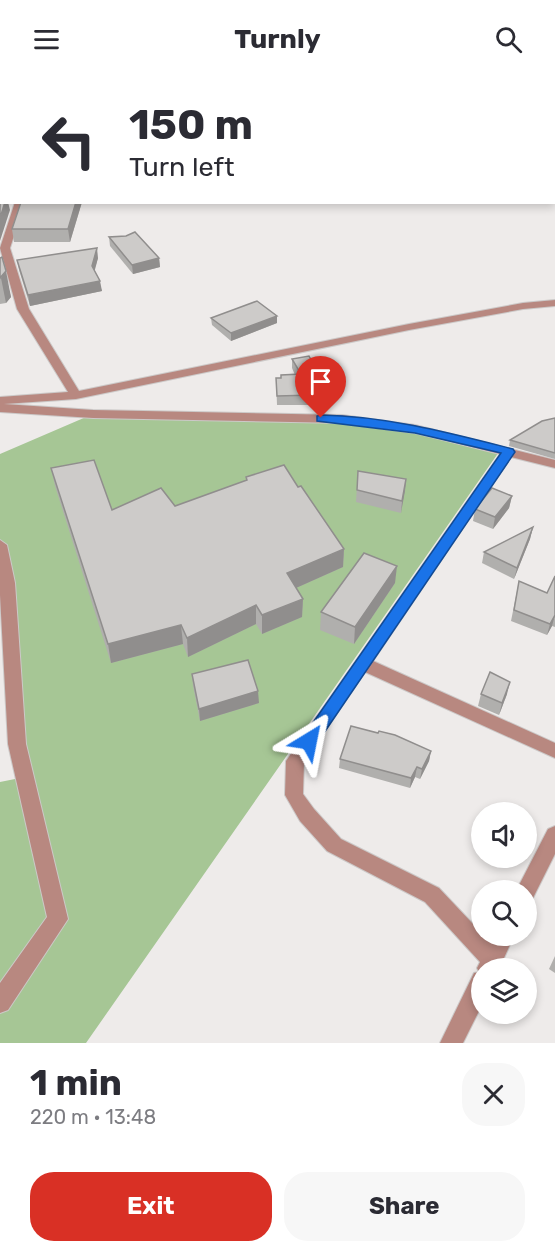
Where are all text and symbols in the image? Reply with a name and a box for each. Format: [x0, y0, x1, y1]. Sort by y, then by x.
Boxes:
icon: menu [30, 23, 63, 56]
text: Turnly [234, 23, 321, 55]
icon: search [492, 23, 525, 56]
text: 150 m [129, 100, 253, 150]
icon: left [30, 102, 108, 180]
text: Turn left [129, 151, 234, 183]
pin [295, 356, 346, 418]
icon: arrive [304, 365, 337, 398]
position arrow [277, 709, 341, 773]
map controls [471, 802, 537, 1024]
button: sound [471, 802, 537, 868]
button: search [471, 880, 537, 946]
button: layers [471, 958, 537, 1024]
text: 1 min [30, 1061, 122, 1104]
button: close [462, 1063, 525, 1126]
text: 220 m · 13:48 [30, 1105, 156, 1129]
button: Exit [30, 1172, 272, 1241]
button: Share [284, 1172, 525, 1241]

